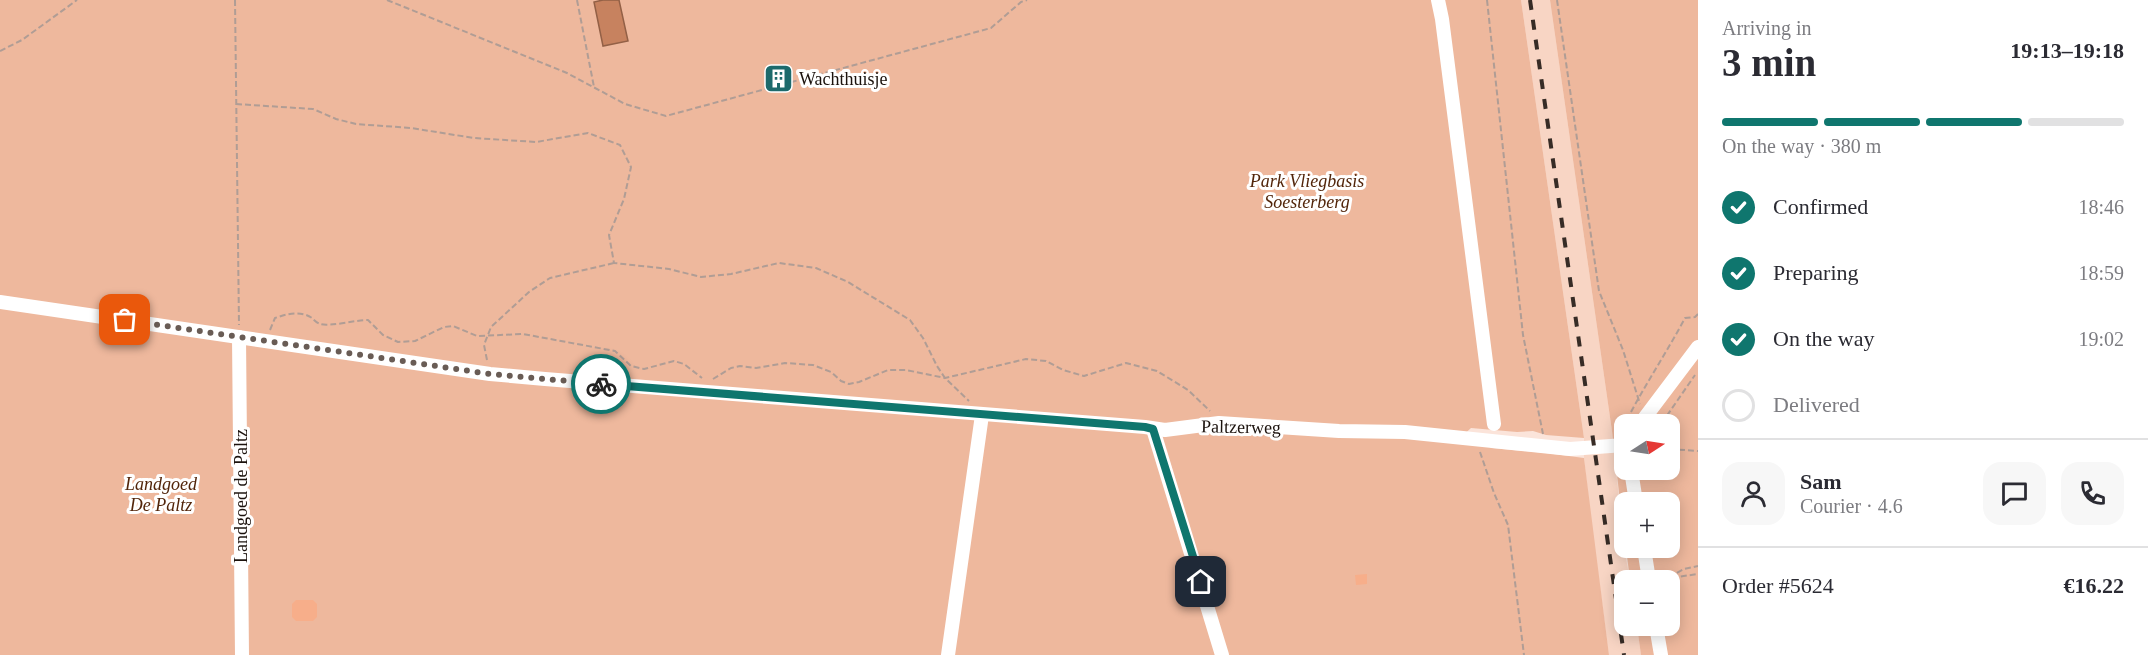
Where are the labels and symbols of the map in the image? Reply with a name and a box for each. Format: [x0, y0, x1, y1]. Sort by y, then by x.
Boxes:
building icon: Wachthuisje [762, 63, 794, 95]
place label: Wachthuisje [799, 69, 888, 89]
park label: Park Vliegbasis Soesterberg [1249, 171, 1364, 212]
pin [99, 294, 150, 345]
courier [571, 354, 631, 414]
north arrow [1614, 414, 1680, 480]
street label: Paltzerweg [1201, 416, 1281, 438]
street label: Landgoed de Paltz [231, 429, 251, 563]
park label: Landgoed De Paltz [124, 474, 198, 515]
pin [1175, 556, 1226, 607]

